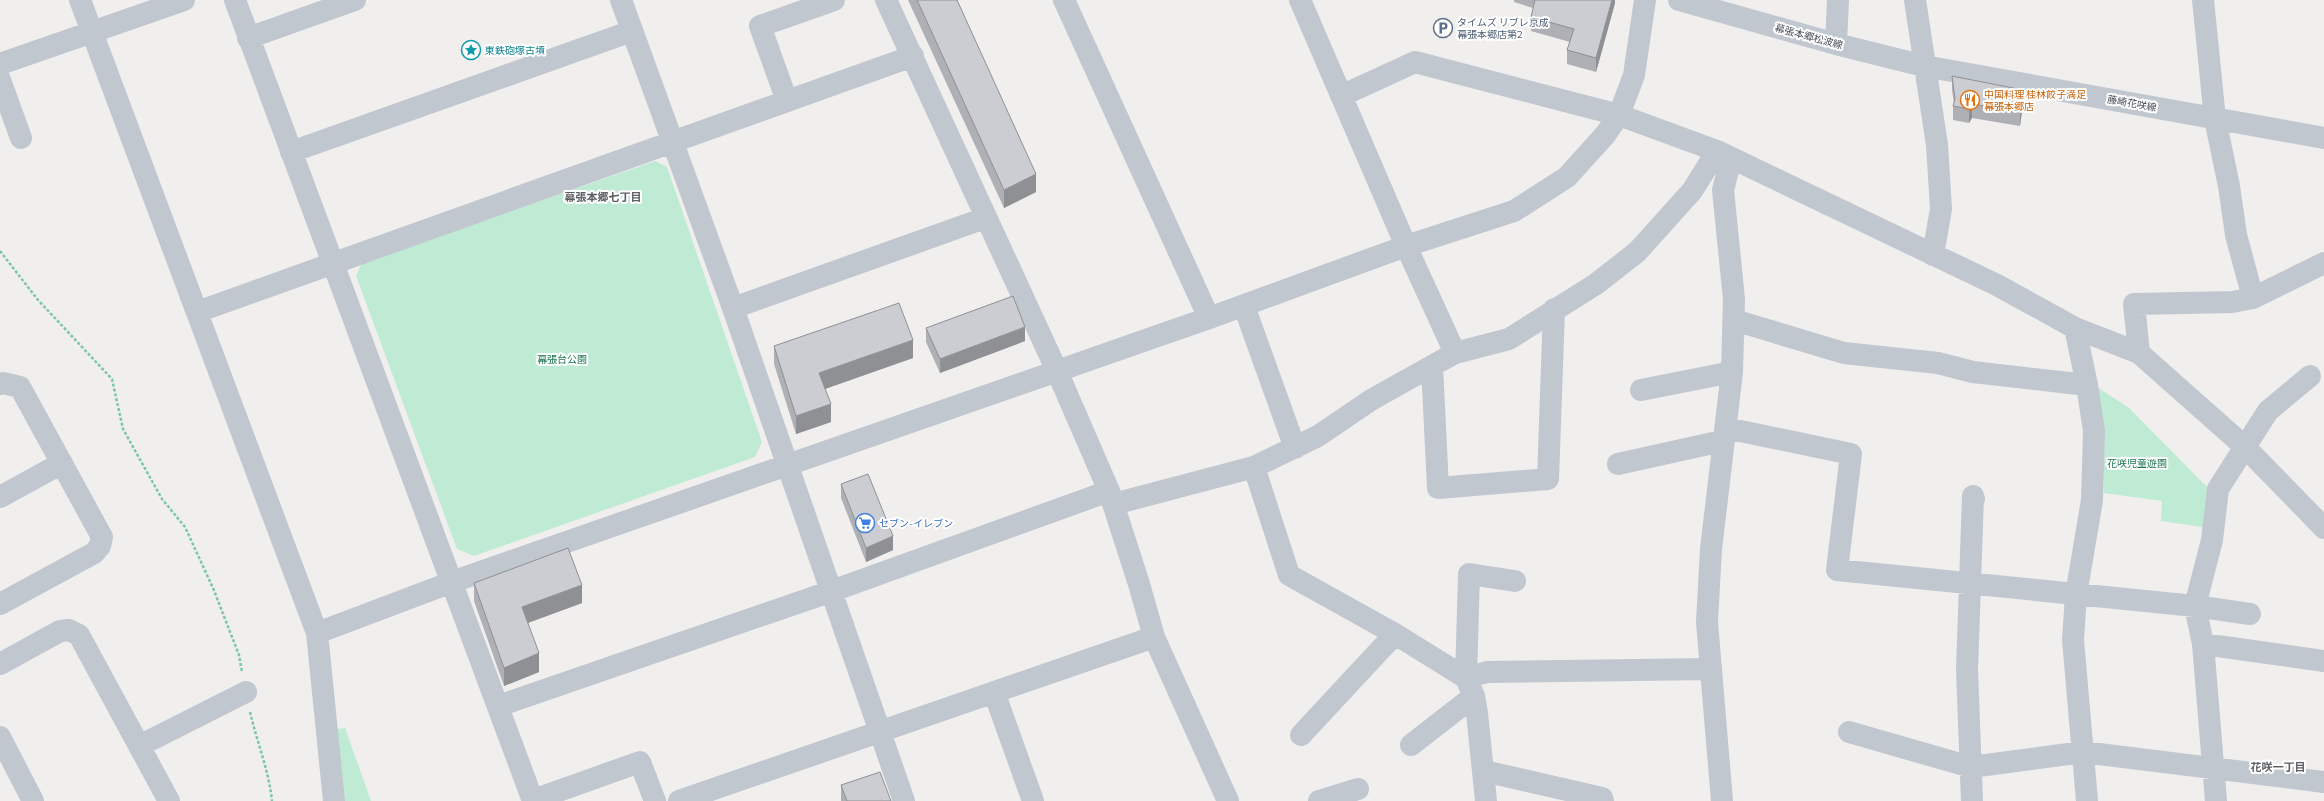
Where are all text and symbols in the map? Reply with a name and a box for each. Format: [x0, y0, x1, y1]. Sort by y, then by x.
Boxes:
place label: タイムズ リブレ京成 幕張本郷店第2 [1457, 16, 1549, 40]
parking icon: タイムズ リブレ京成 幕張本郷店第2 [1432, 17, 1454, 39]
street label: 幕張本郷松波線 [1774, 21, 1844, 51]
place icon: 東鉄砲塚古墳 [460, 39, 482, 61]
place label: 東鉄砲塚古墳 [485, 44, 545, 56]
place label: 中国料理 桂林餃子満足 幕張本郷店 [1984, 88, 2086, 112]
restaurant icon: 中国料理 桂林餃子満足 幕張本郷店 [1959, 89, 1981, 111]
street label: 藤崎花咲線 [2106, 93, 2158, 113]
district label: 幕張本郷七丁目 [565, 190, 642, 203]
park label: 幕張台公園 [537, 353, 587, 365]
park label: 花咲児童遊園 [2107, 457, 2167, 469]
supermarket icon: セブン-イレブン [854, 512, 876, 534]
place label: セブン-イレブン [879, 517, 953, 529]
district label: 花咲一丁目 [2251, 760, 2306, 773]

